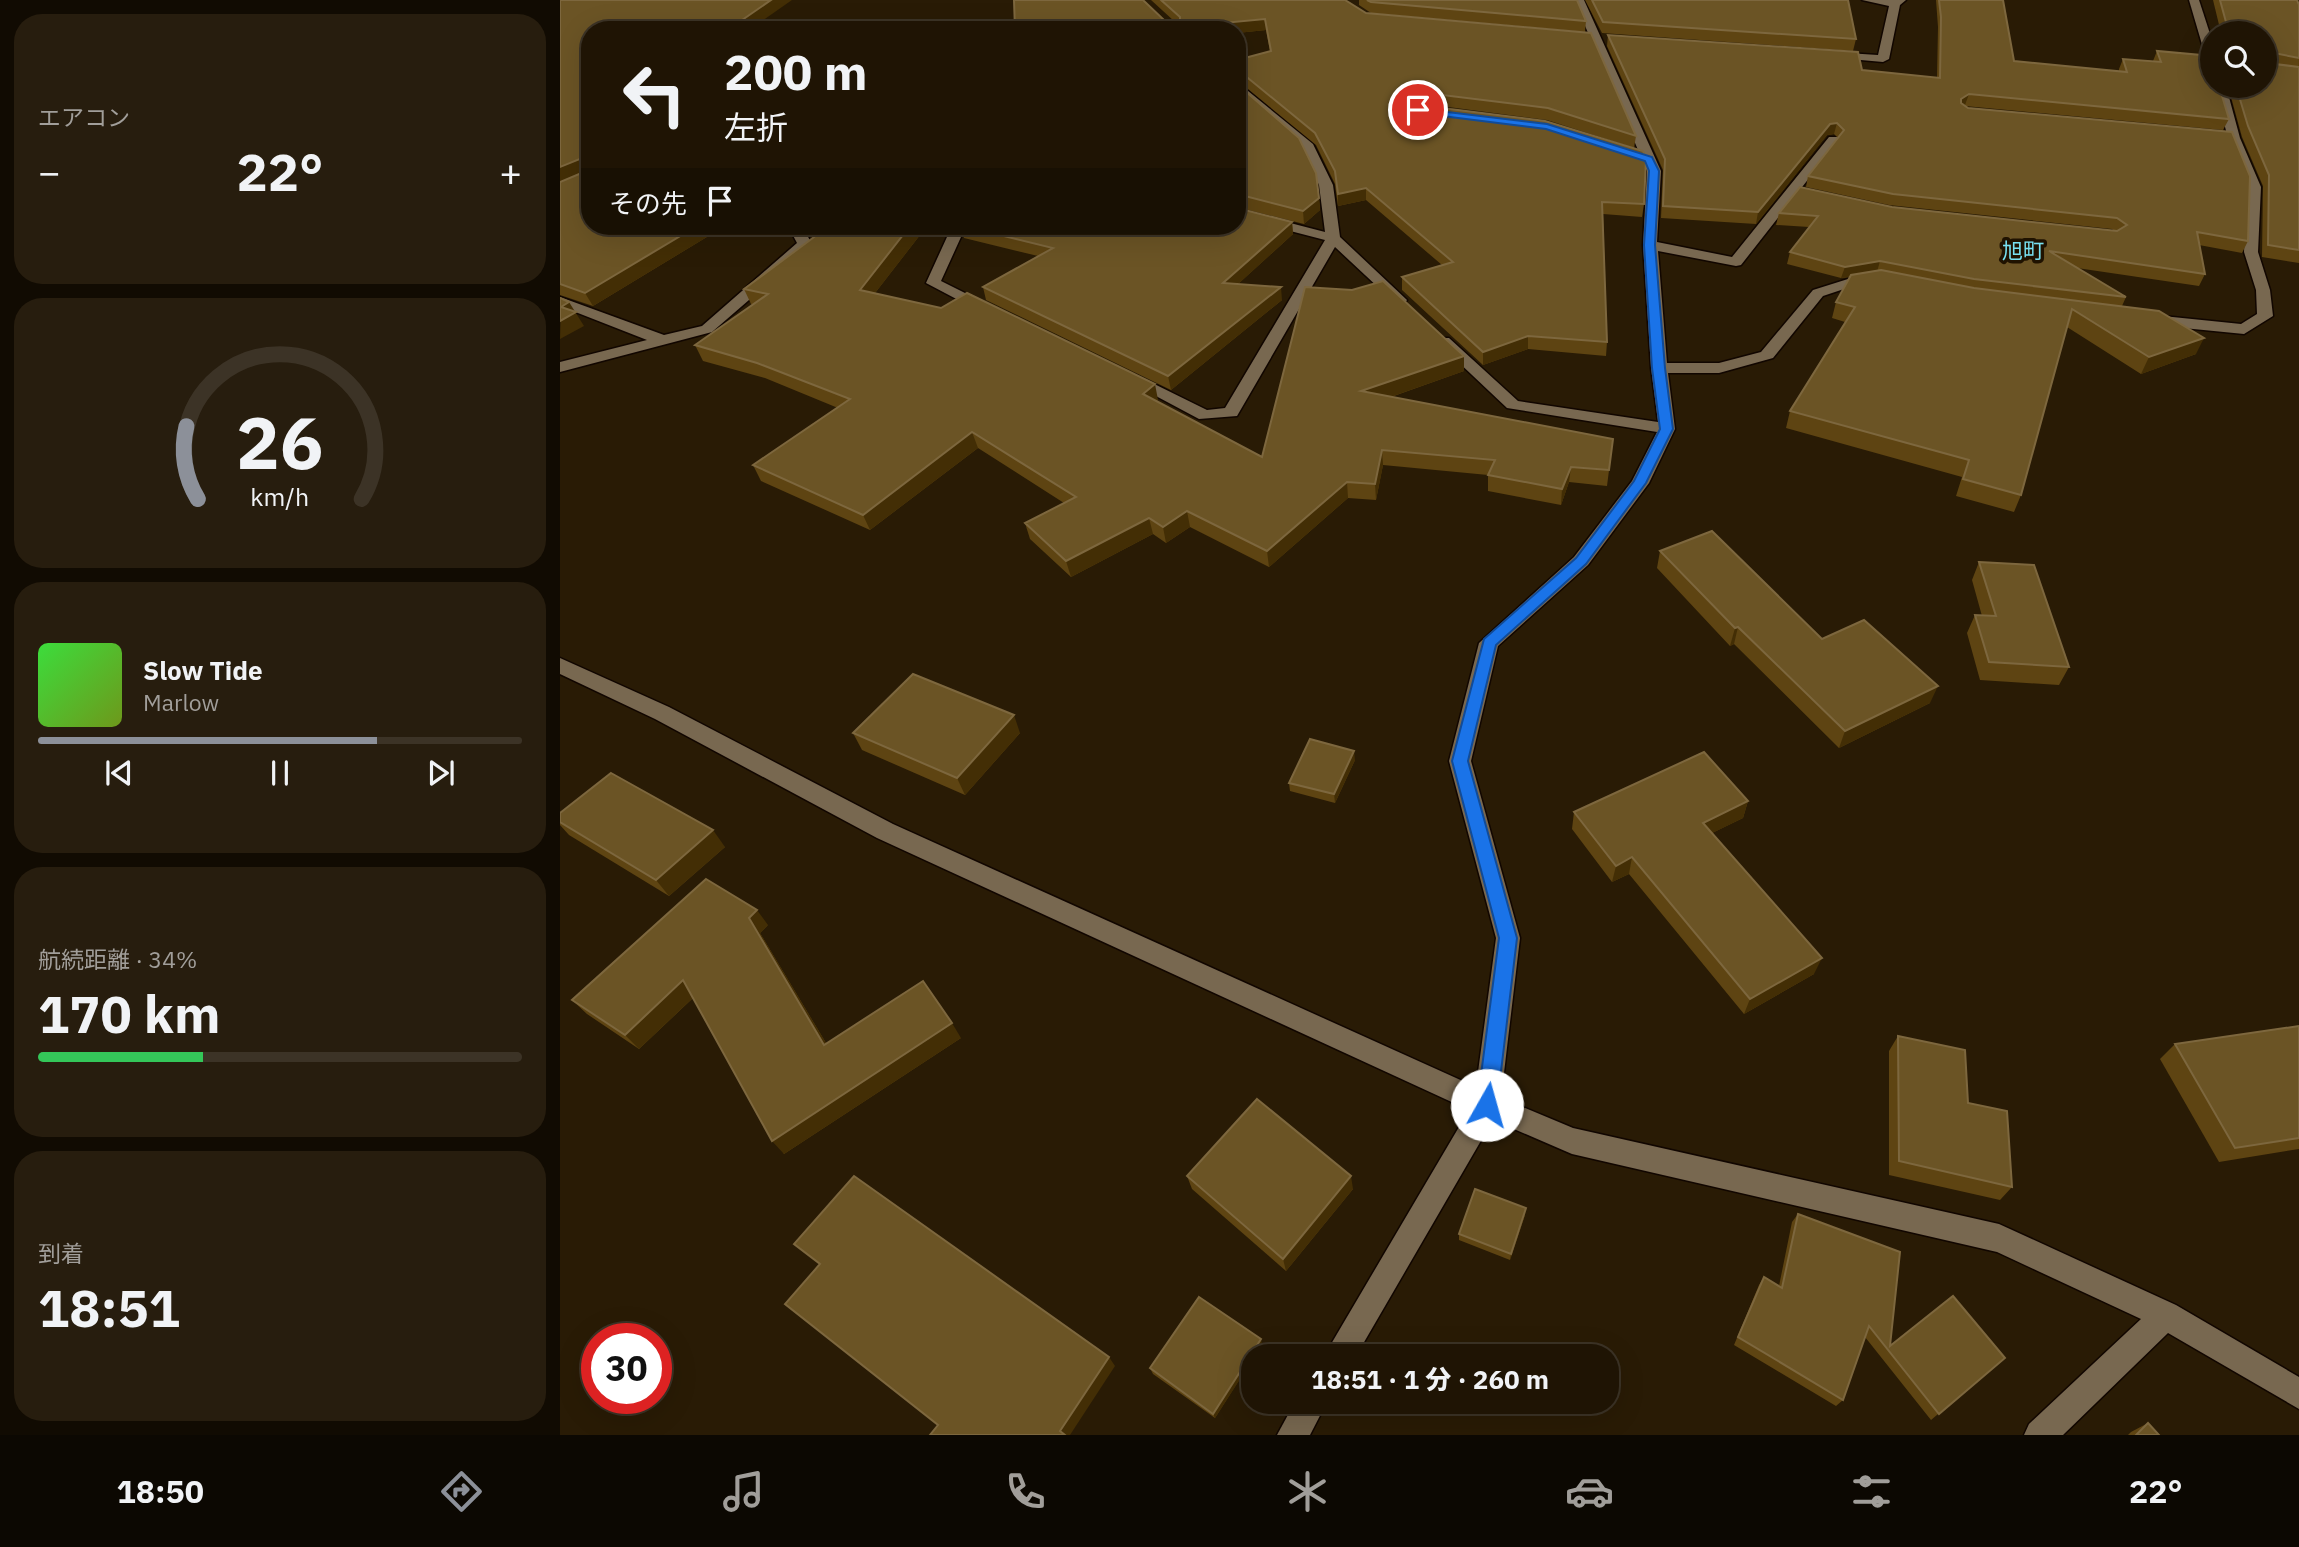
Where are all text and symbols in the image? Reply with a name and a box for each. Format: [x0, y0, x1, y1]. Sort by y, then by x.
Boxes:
map controls [2200, 21, 2277, 98]
button: search [2200, 21, 2277, 98]
text: 200 m [724, 40, 868, 103]
icon: left [609, 49, 700, 140]
pin [1388, 80, 1448, 140]
icon: arrive [1399, 91, 1437, 129]
text: エアコン [38, 102, 130, 132]
text: 左折 [724, 106, 788, 148]
text: 22° [237, 138, 323, 205]
text: − [38, 147, 61, 196]
text: + [499, 147, 522, 196]
icon: arrive [701, 182, 739, 220]
text: その先 [609, 186, 687, 220]
district label: 旭町 [2002, 236, 2044, 264]
text: 26 [236, 395, 324, 490]
text: km/h [251, 480, 309, 513]
text: Slow Tide [143, 653, 263, 687]
text: Marlow [143, 687, 219, 717]
icon: previous [100, 754, 138, 792]
icon: pause [261, 754, 299, 792]
icon: next [422, 754, 460, 792]
text: 航続距離 · 34% [38, 944, 197, 974]
text: 170 km [38, 980, 220, 1047]
position arrow [1450, 1068, 1524, 1142]
text: 到着 [38, 1238, 84, 1268]
text: 18:51 [38, 1274, 180, 1341]
speed limit sign: 30 [581, 1323, 672, 1414]
text: 18:51 · 1 分 · 260 m [1311, 1362, 1549, 1396]
icon: directions [437, 1467, 486, 1516]
icon: music [719, 1467, 768, 1516]
icon: phone [1001, 1467, 1050, 1516]
icon: climate [1283, 1467, 1332, 1516]
icon: car [1565, 1467, 1614, 1516]
icon: filters [1847, 1467, 1896, 1516]
text: 18:50 [117, 1470, 204, 1512]
text: 22° [2129, 1470, 2182, 1512]

